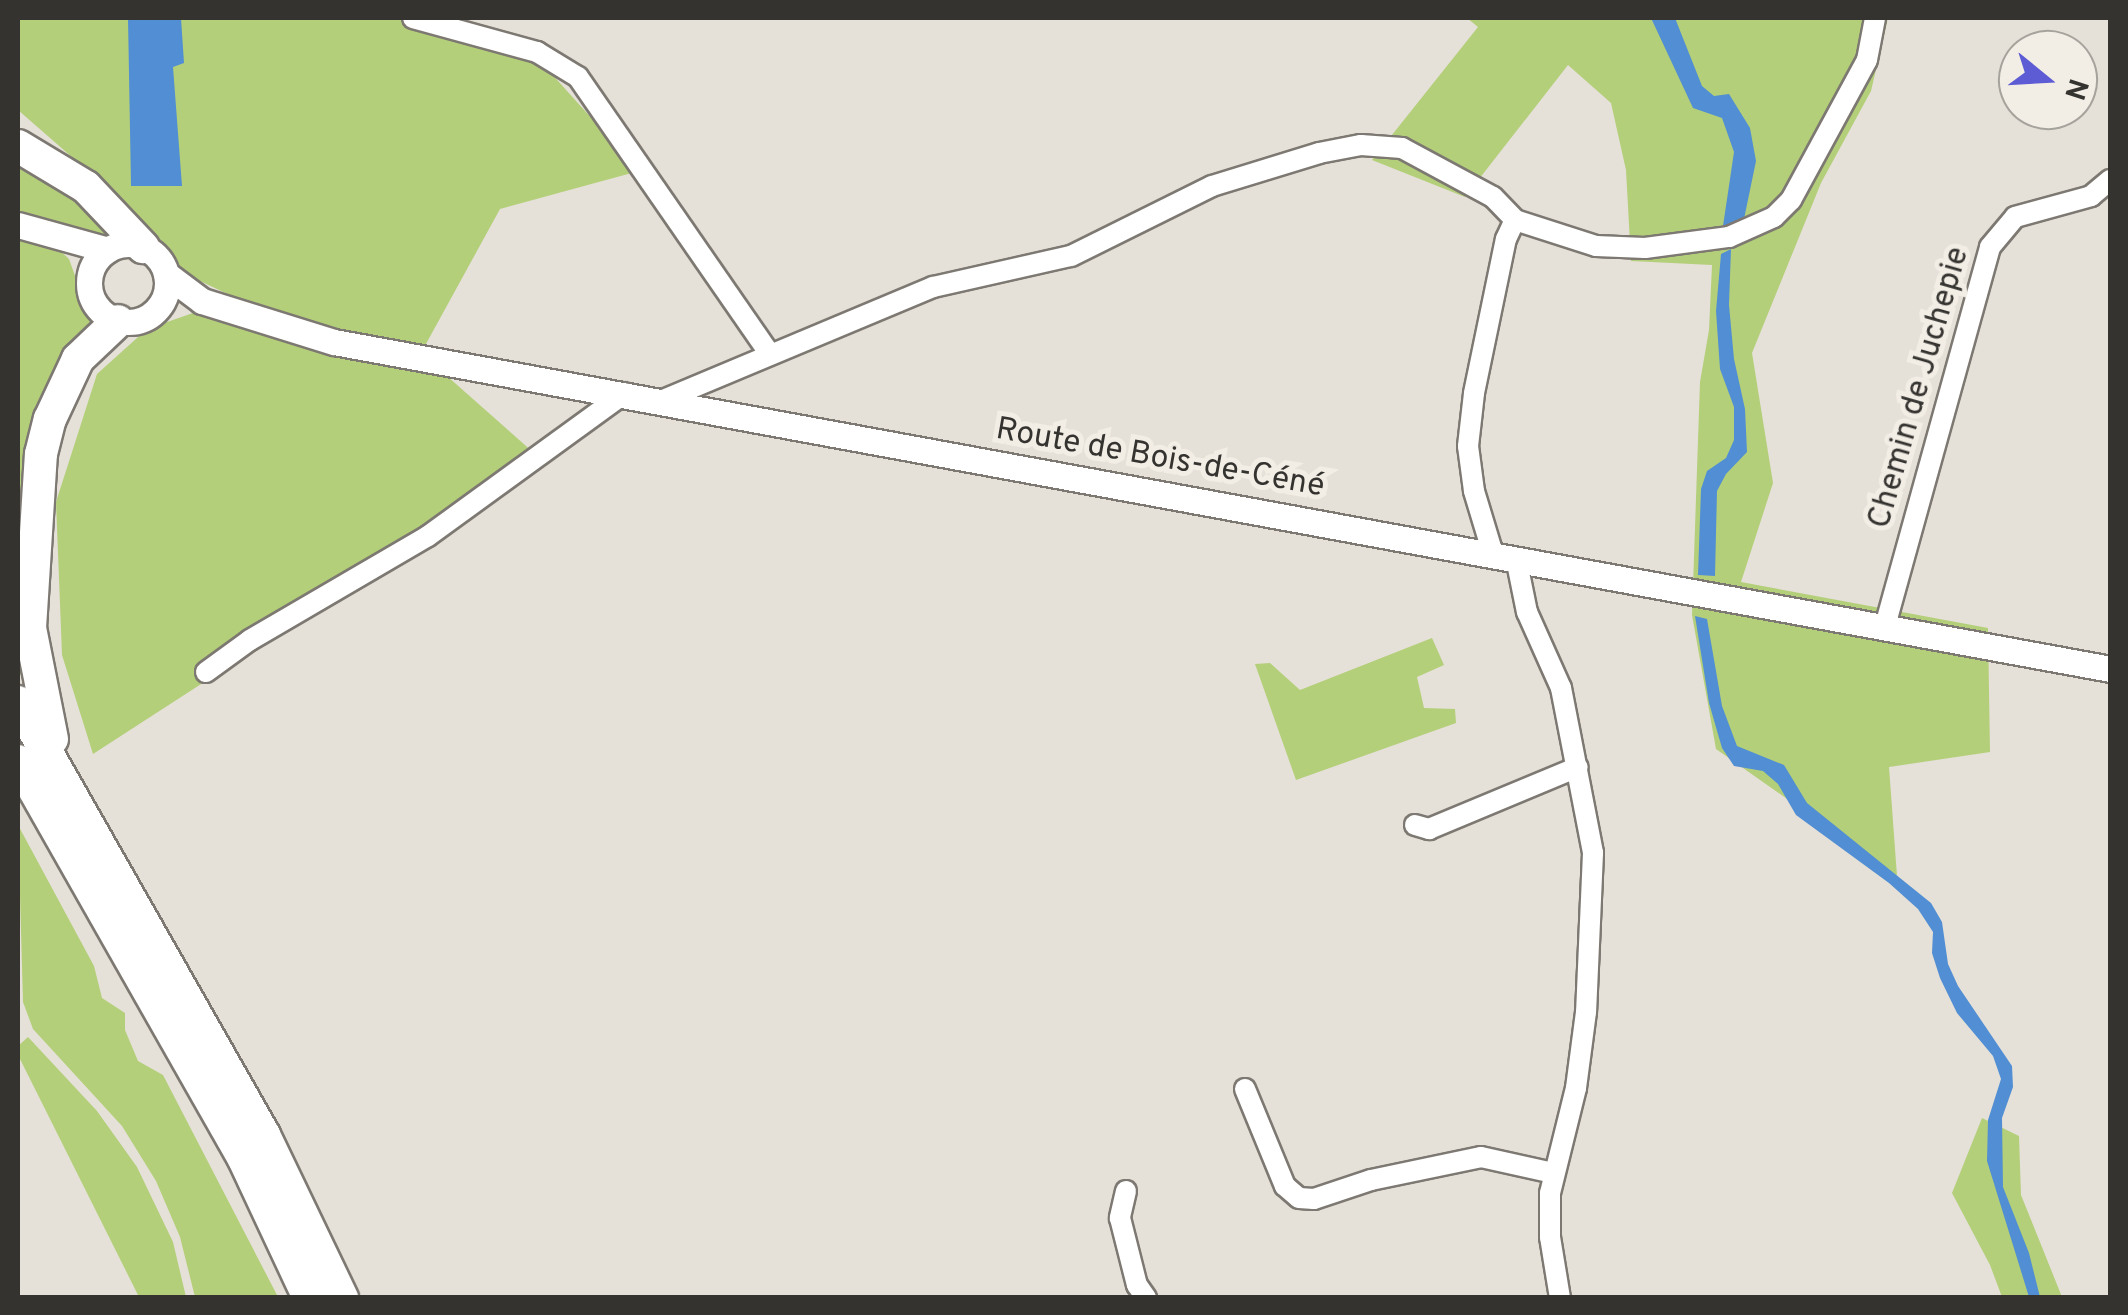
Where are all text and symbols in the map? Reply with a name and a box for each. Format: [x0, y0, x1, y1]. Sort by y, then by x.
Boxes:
north arrow [1998, 30, 2098, 130]
text: N [2054, 74, 2095, 104]
street label: Chemin de Juchepie [1861, 243, 1979, 533]
street label: Route de Bois-de-Céné [993, 411, 1327, 507]

